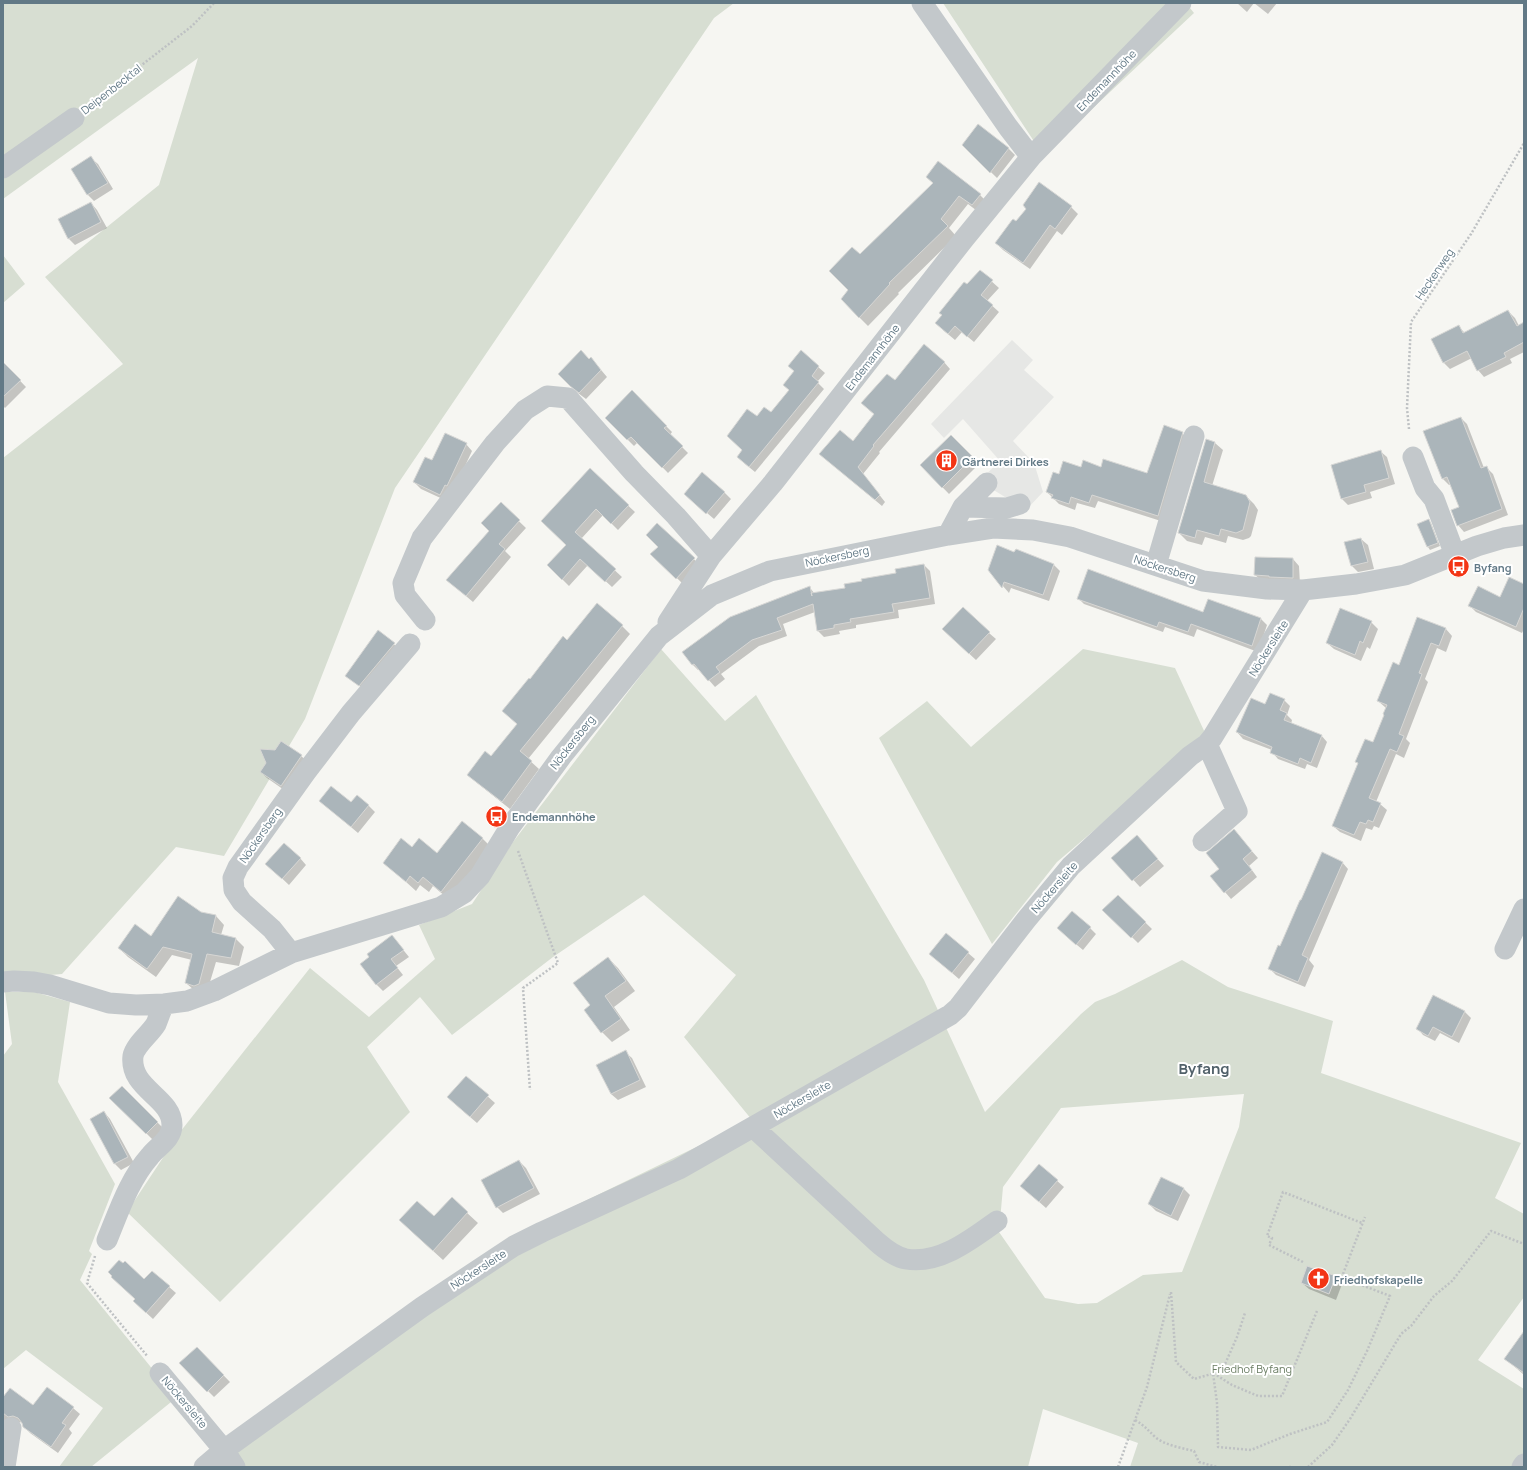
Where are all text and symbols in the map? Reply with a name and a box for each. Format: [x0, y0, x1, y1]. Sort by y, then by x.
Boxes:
street label: Endemannhöhe [1073, 46, 1140, 114]
street label: Deipenbecktal [78, 61, 144, 117]
street label: Heckenweg [1411, 245, 1457, 303]
street label: Endemannhöhe [841, 320, 903, 393]
building icon: Gärtnerei Dirkes [934, 448, 960, 474]
place label: Gärtnerei Dirkes [962, 454, 1049, 469]
street label: Nöckersberg [804, 542, 870, 570]
street label: Nöckersberg [1132, 551, 1198, 585]
bus stop icon: Byfang [1445, 554, 1471, 580]
place label: Byfang [1474, 560, 1512, 575]
street label: Nöckersleite [1245, 617, 1292, 679]
street label: Nöckersberg [546, 712, 598, 772]
bus stop icon: Endemannhöhe [484, 803, 510, 829]
street label: Nöckersberg [235, 804, 285, 866]
place label: Endemannhöhe [512, 809, 596, 824]
street label: Nöckersleite [1027, 858, 1081, 916]
district label: Byfang [1178, 1058, 1230, 1079]
street label: Nöckersleite [771, 1076, 834, 1121]
street label: Nöckersleite [447, 1245, 509, 1293]
church icon: Friedhofskapelle [1306, 1266, 1332, 1292]
place label: Friedhofskapelle [1334, 1272, 1423, 1287]
park label: Friedhof Byfang [1212, 1361, 1292, 1376]
street label: Nöckersleite [159, 1373, 212, 1432]

